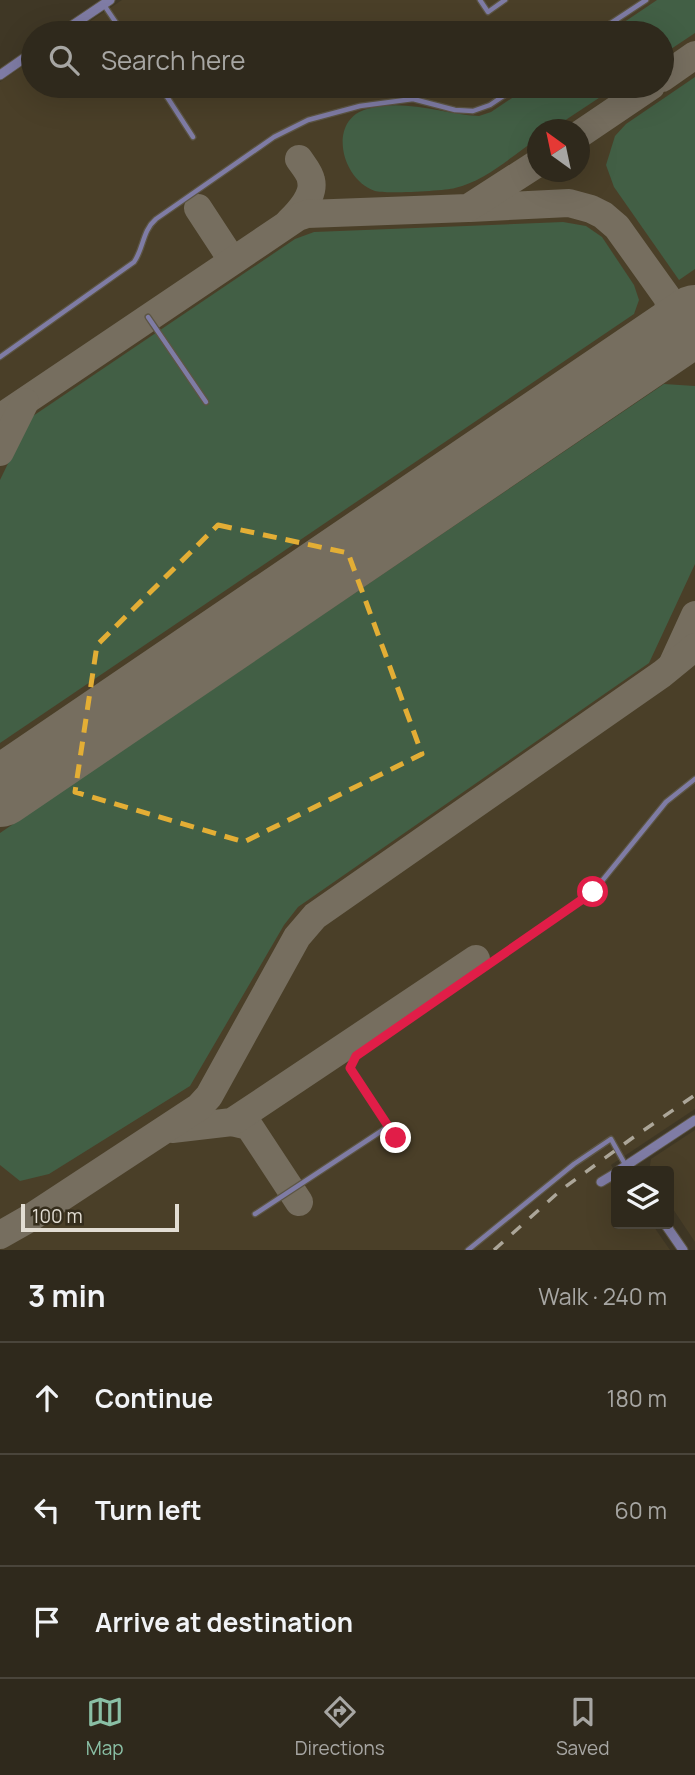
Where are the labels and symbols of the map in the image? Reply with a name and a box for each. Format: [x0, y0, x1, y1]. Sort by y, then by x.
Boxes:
north arrow [527, 119, 590, 182]
route start [577, 876, 608, 907]
route end [380, 1122, 411, 1153]
scale bar [21, 1201, 178, 1233]

